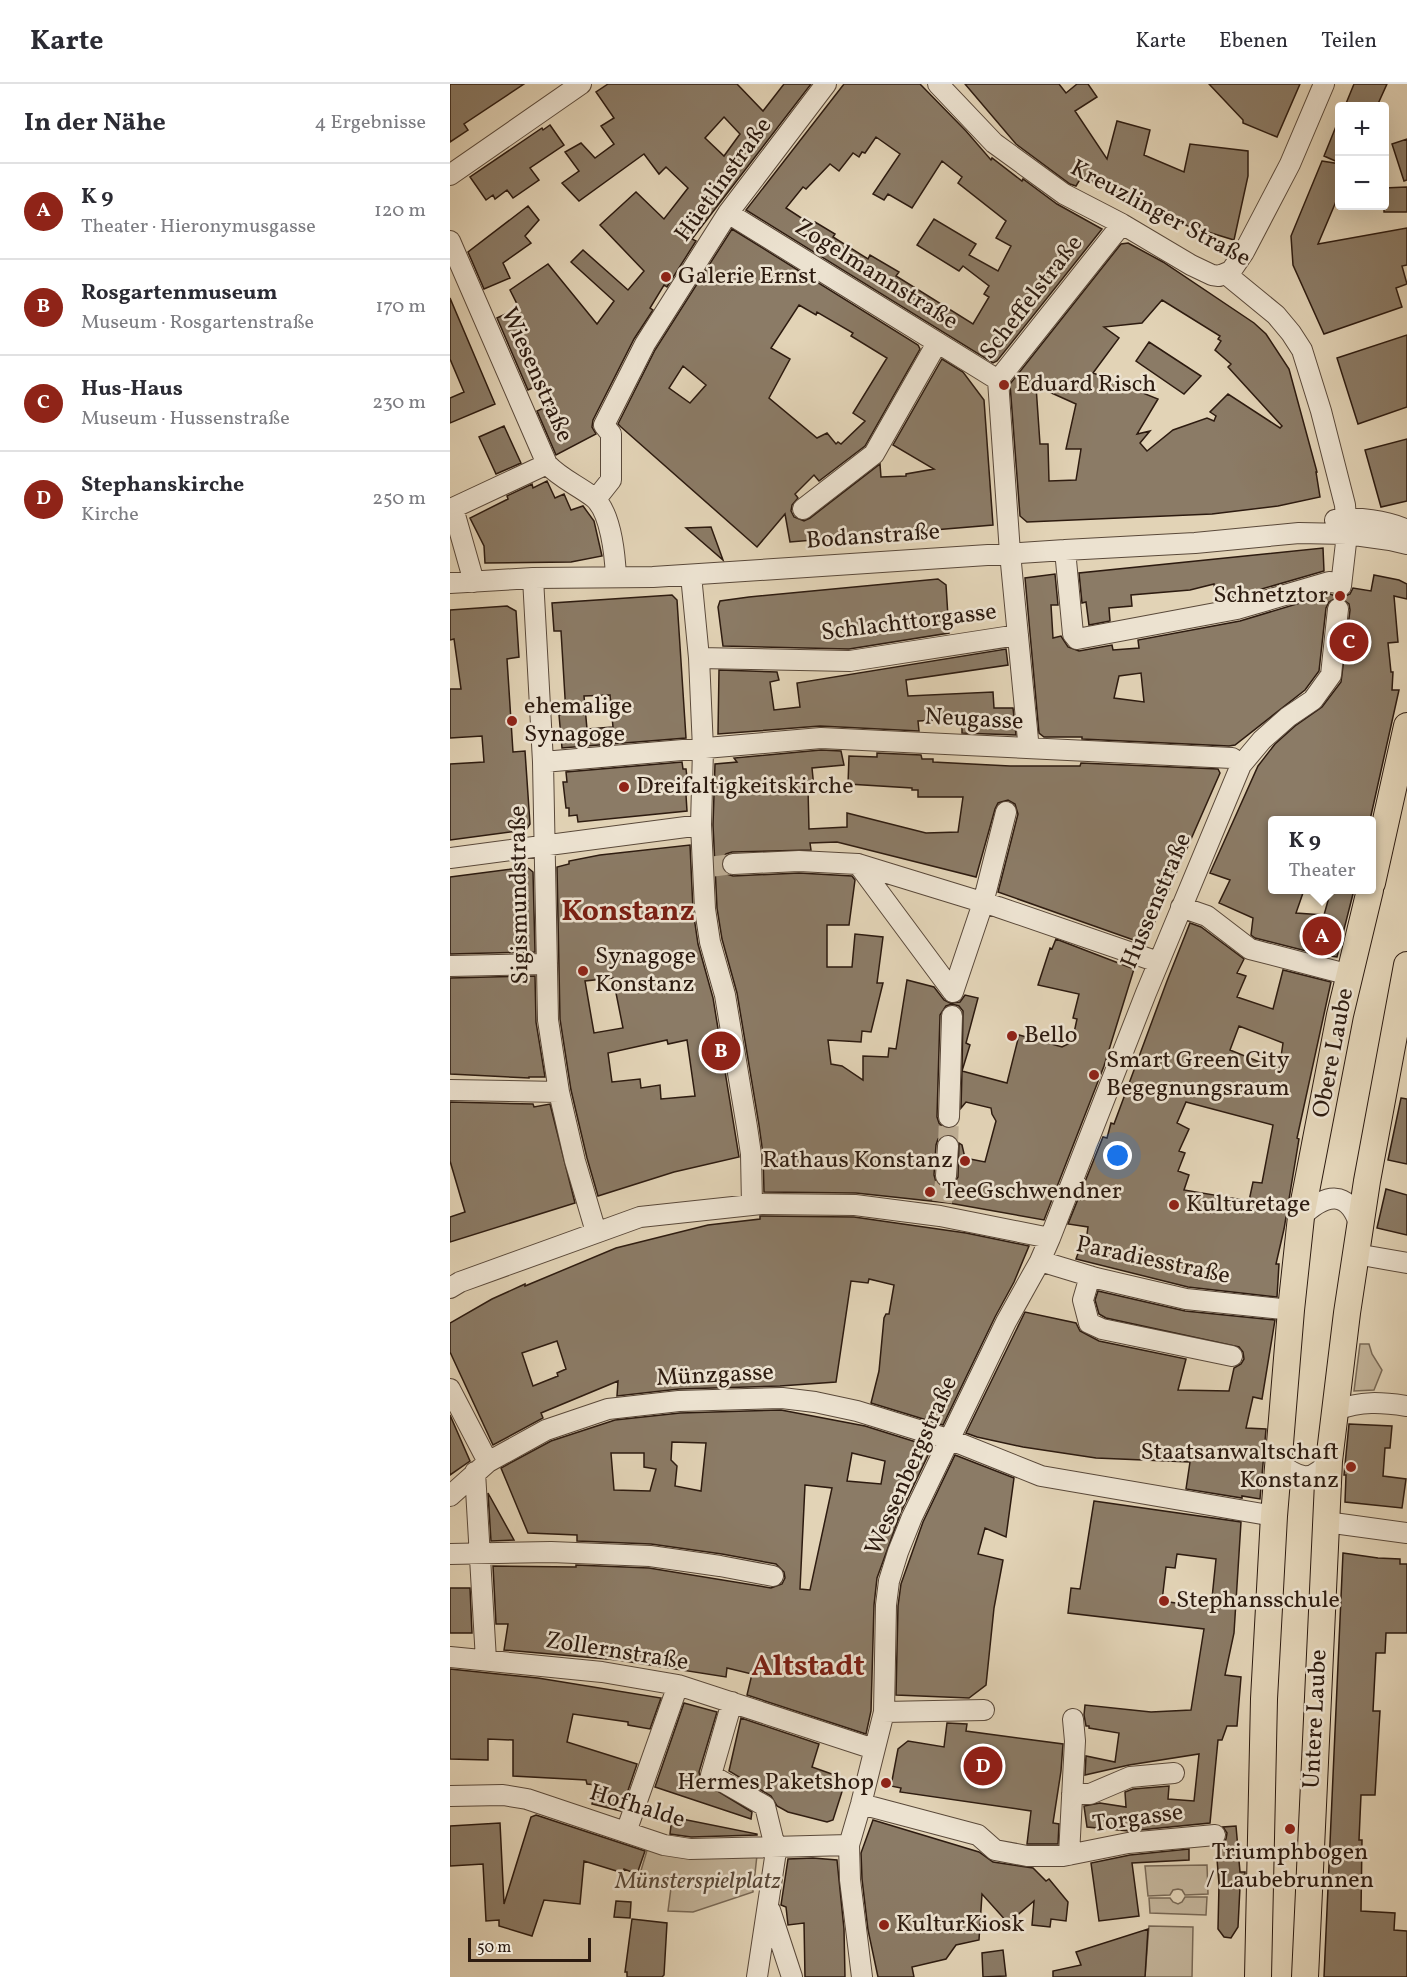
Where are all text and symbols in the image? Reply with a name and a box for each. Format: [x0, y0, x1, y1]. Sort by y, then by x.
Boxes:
text: Karte [30, 22, 104, 61]
text: Karte [1135, 27, 1186, 56]
text: Ebenen [1219, 27, 1288, 56]
text: Teilen [1321, 27, 1377, 56]
map controls [1335, 102, 1389, 210]
button: + [1335, 102, 1389, 156]
text: In der Nähe [24, 105, 166, 141]
text: 4 Ergebnisse [314, 109, 426, 137]
street label: Hüetlinstraße [667, 111, 781, 249]
street label: Kreuzlinger Straße [1064, 152, 1256, 276]
button: − [1335, 156, 1389, 210]
text: K 9 [81, 182, 113, 213]
text: A [36, 197, 51, 225]
text: 120 m [374, 197, 426, 225]
street label: Zogelmannstraße [788, 211, 964, 339]
text: Theater · Hieronymusgasse [81, 213, 316, 241]
street label: Scheffelstraße [972, 228, 1092, 368]
place label: Galerie Ernst [678, 260, 817, 294]
marker: Galerie Ernst [659, 270, 673, 284]
text: Rosgartenmuseum [81, 278, 278, 309]
text: B [37, 293, 50, 321]
text: 170 m [376, 293, 426, 321]
street label: Wiesenstraße [491, 302, 581, 448]
text: Museum · Rosgartenstraße [81, 309, 314, 337]
place label: Eduard Risch [1016, 368, 1156, 402]
text: Hus-Haus [81, 374, 183, 405]
marker: Eduard Risch [997, 378, 1011, 392]
text: C [37, 389, 50, 417]
text: 230 m [372, 389, 426, 417]
text: Museum · Hussenstraße [81, 405, 290, 433]
text: Stephanskirche [81, 470, 244, 501]
text: D [36, 485, 51, 513]
text: 250 m [372, 485, 426, 513]
text: Kirche [81, 501, 139, 529]
street label: Bodanstraße [805, 515, 941, 559]
place label: Schnetztor [1213, 579, 1328, 613]
marker: Schnetztor [1333, 589, 1347, 603]
street label: Schlachttorgasse [819, 595, 999, 651]
pin: C [1330, 620, 1368, 664]
place label: ehemalige Synagoge [524, 690, 632, 752]
street label: Neugasse [924, 700, 1024, 740]
marker: ehemalige Synagoge [505, 714, 519, 728]
place label: Dreifaltigkeitskirche [636, 770, 854, 804]
marker: Dreifaltigkeitskirche [617, 780, 631, 794]
street label: Sigismundstraße [501, 805, 539, 985]
popup [1268, 816, 1376, 894]
text: K 9 [1288, 826, 1321, 857]
street label: Hussenstraße [1113, 828, 1201, 974]
text: Theater [1288, 857, 1356, 885]
district label: Konstanz [561, 891, 695, 933]
pin: A [1302, 914, 1342, 958]
place label: Synagoge Konstanz [595, 940, 696, 1002]
marker: Synagoge Konstanz [576, 964, 590, 978]
street label: Obere Laube [1305, 985, 1363, 1121]
place label: Bello [1024, 1019, 1077, 1053]
pin: B [702, 1028, 740, 1074]
marker: Bello [1005, 1029, 1019, 1043]
place label: Smart Green City Begegnungsraum [1106, 1044, 1290, 1106]
marker: Smart Green City Begegnungsraum [1087, 1068, 1101, 1082]
your location [1103, 1141, 1132, 1170]
place label: Rathaus Konstanz [762, 1144, 953, 1178]
marker: Rathaus Konstanz [958, 1154, 972, 1168]
place label: TeeGschwendner [942, 1175, 1122, 1209]
marker: TeeGschwendner [923, 1185, 937, 1199]
place label: Kulturetage [1186, 1188, 1310, 1222]
marker: Kulturetage [1167, 1198, 1181, 1212]
street label: Paradiesstraße [1073, 1228, 1233, 1294]
street label: Münzgasse [655, 1356, 775, 1396]
street label: Wessenbergstraße [857, 1371, 967, 1561]
place label: Staatsanwaltschaft Konstanz [1140, 1436, 1339, 1498]
marker: Staatsanwaltschaft Konstanz [1344, 1460, 1358, 1474]
place label: Stephansschule [1176, 1584, 1340, 1618]
marker: Stephansschule [1157, 1594, 1171, 1608]
street label: Zollernstraße [543, 1624, 691, 1680]
district label: Altstadt [751, 1646, 865, 1688]
street label: Untere Laube [1295, 1648, 1337, 1790]
pin: D [964, 1744, 1002, 1788]
place label: Hermes Paketshop [677, 1766, 874, 1800]
street label: Hofhalde [585, 1776, 689, 1838]
marker: Hermes Paketshop [879, 1776, 893, 1790]
street label: Torgasse [1090, 1796, 1186, 1842]
marker: Triumphbogen / Laubebrunnen [1283, 1822, 1297, 1836]
place label: Triumphbogen / Laubebrunnen [1206, 1836, 1374, 1898]
park label: Münsterspielplatz [614, 1865, 781, 1899]
place label: KulturKiosk [896, 1908, 1025, 1942]
marker: KulturKiosk [877, 1918, 891, 1932]
scale bar [468, 1935, 591, 1962]
text: 50 m [477, 1937, 511, 1959]

